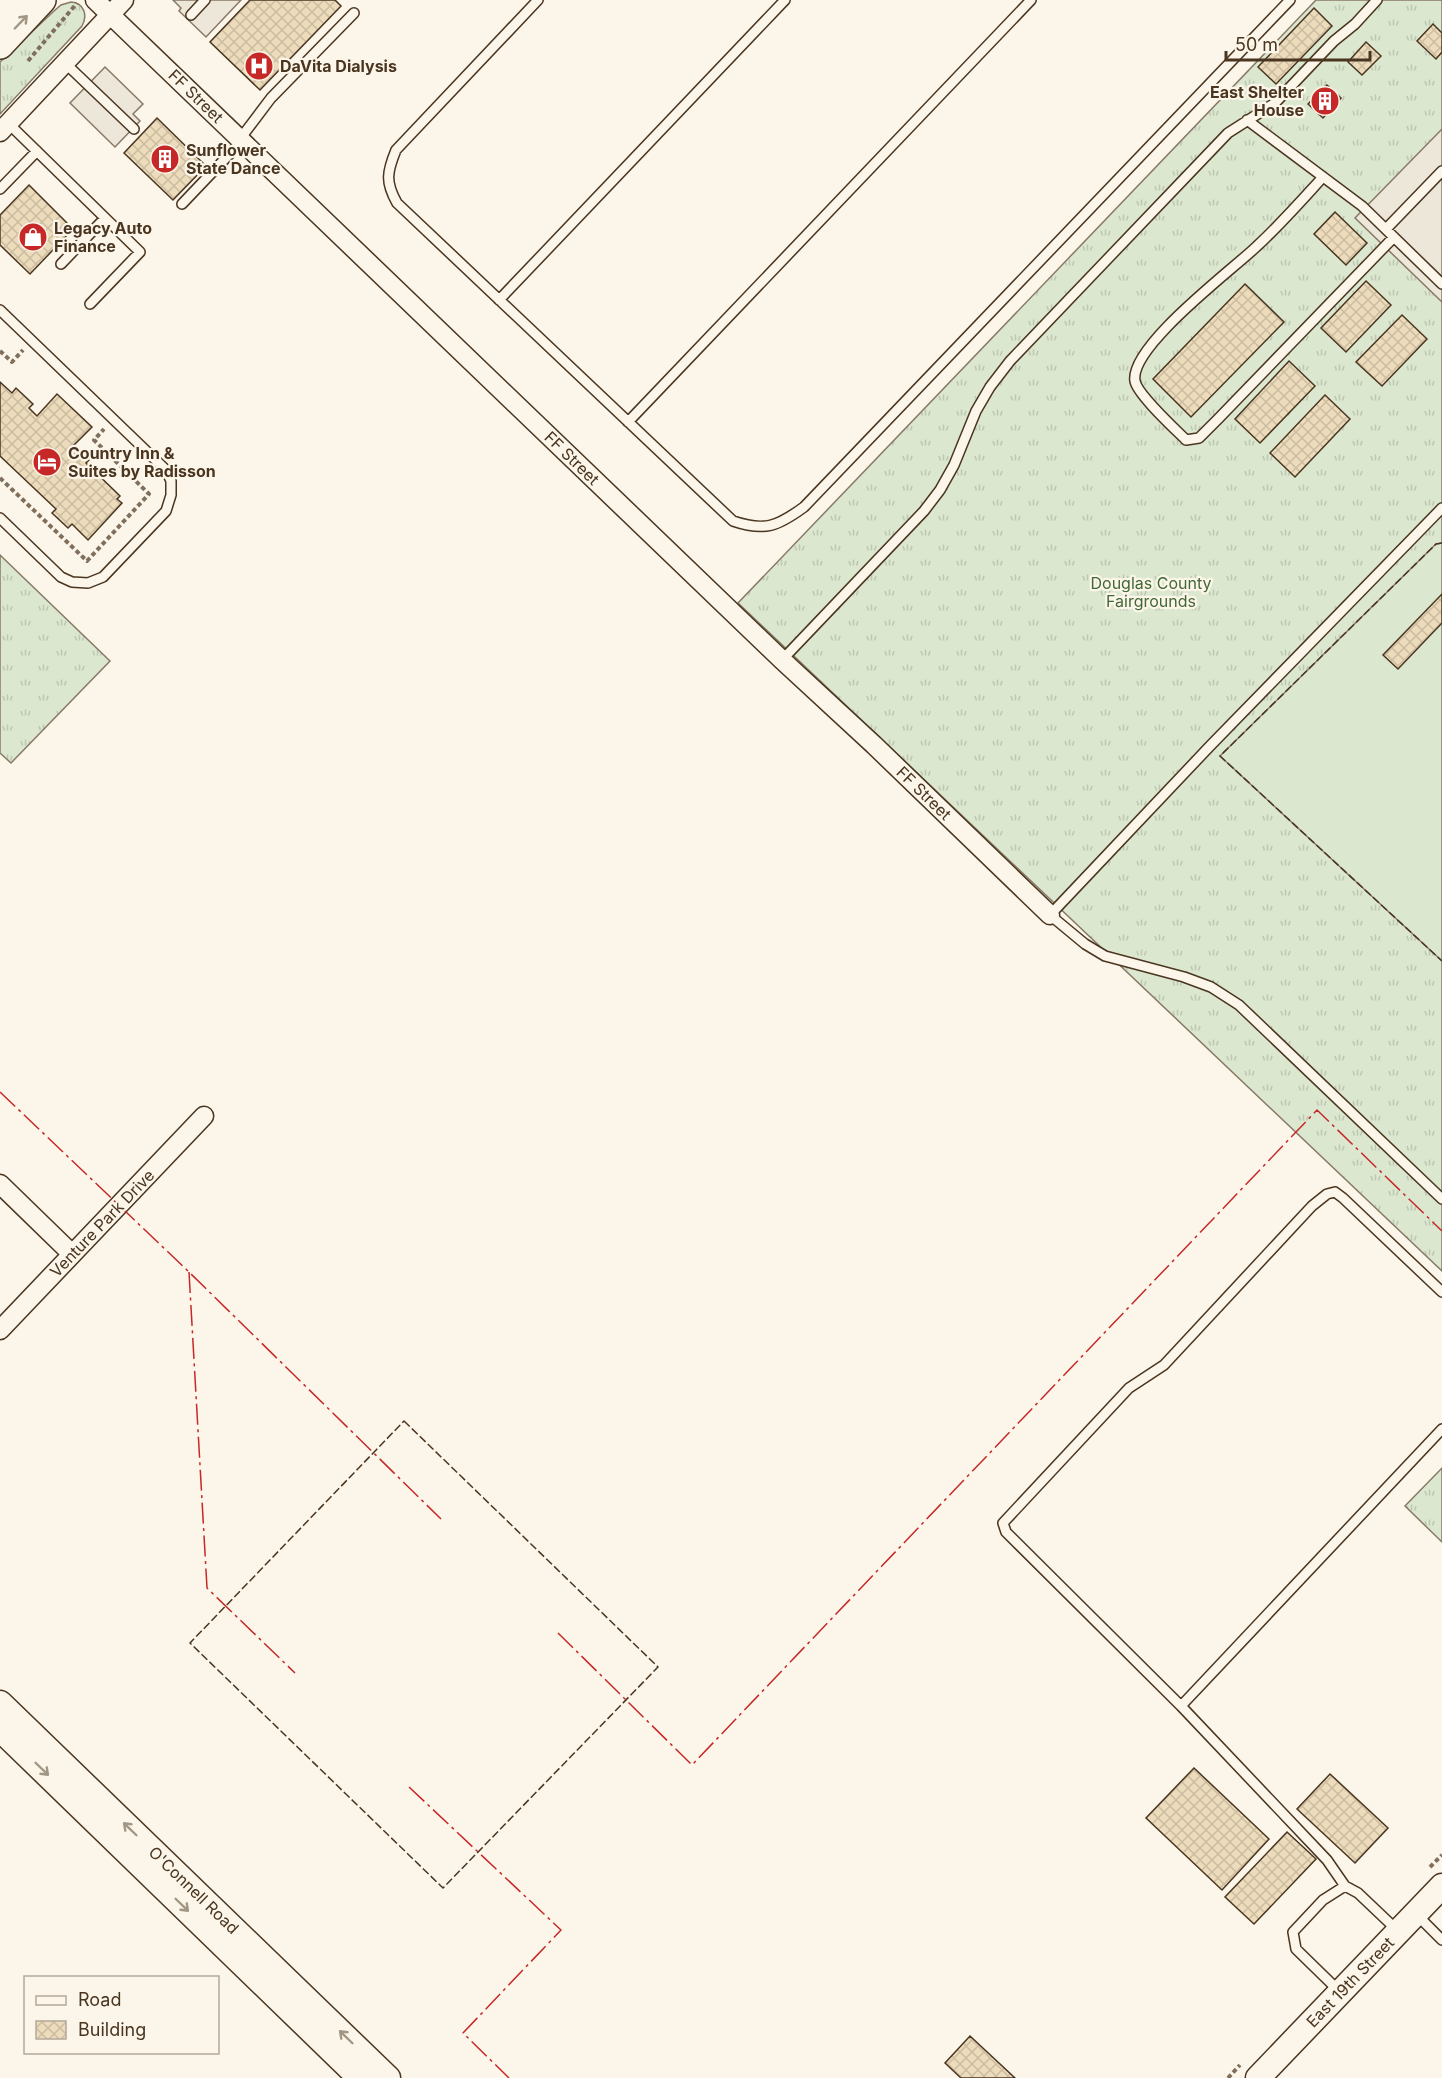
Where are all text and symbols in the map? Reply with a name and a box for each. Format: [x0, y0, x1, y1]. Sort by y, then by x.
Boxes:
one-way arrow [14, 15, 28, 30]
scale bar [1226, 24, 1370, 62]
text: 50 m [1235, 34, 1278, 55]
hospital icon: DaVita Dialysis [243, 50, 275, 82]
place label: DaVita Dialysis [280, 56, 397, 76]
street label: FF Street [164, 65, 228, 127]
place label: East Shelter House [1210, 82, 1304, 120]
building icon: East Shelter House [1309, 85, 1341, 117]
place label: Sunflower State Dance [186, 140, 280, 178]
building icon: Sunflower State Dance [149, 143, 181, 175]
place label: Legacy Auto Finance [54, 218, 152, 256]
shop icon: Legacy Auto Finance [17, 221, 49, 253]
street label: FF Street [540, 427, 604, 489]
place label: Country Inn & Suites by Radisson [68, 443, 216, 481]
hotel icon: Country Inn & Suites by Radisson [31, 446, 63, 478]
park label: Douglas County Fairgrounds [1091, 573, 1211, 611]
street label: FF Street [892, 762, 956, 824]
street label: Venture Park Drive [46, 1165, 158, 1281]
one-way arrow [34, 1762, 49, 1776]
one-way arrow [123, 1821, 138, 1836]
street label: O'Connell Road [145, 1842, 243, 1938]
one-way arrow [174, 1898, 189, 1913]
street label: East 19th Street [1302, 1933, 1398, 2031]
legend [24, 1976, 219, 2054]
text: Road [78, 1989, 121, 2010]
text: Building [78, 2019, 146, 2040]
one-way arrow [339, 2030, 354, 2045]

